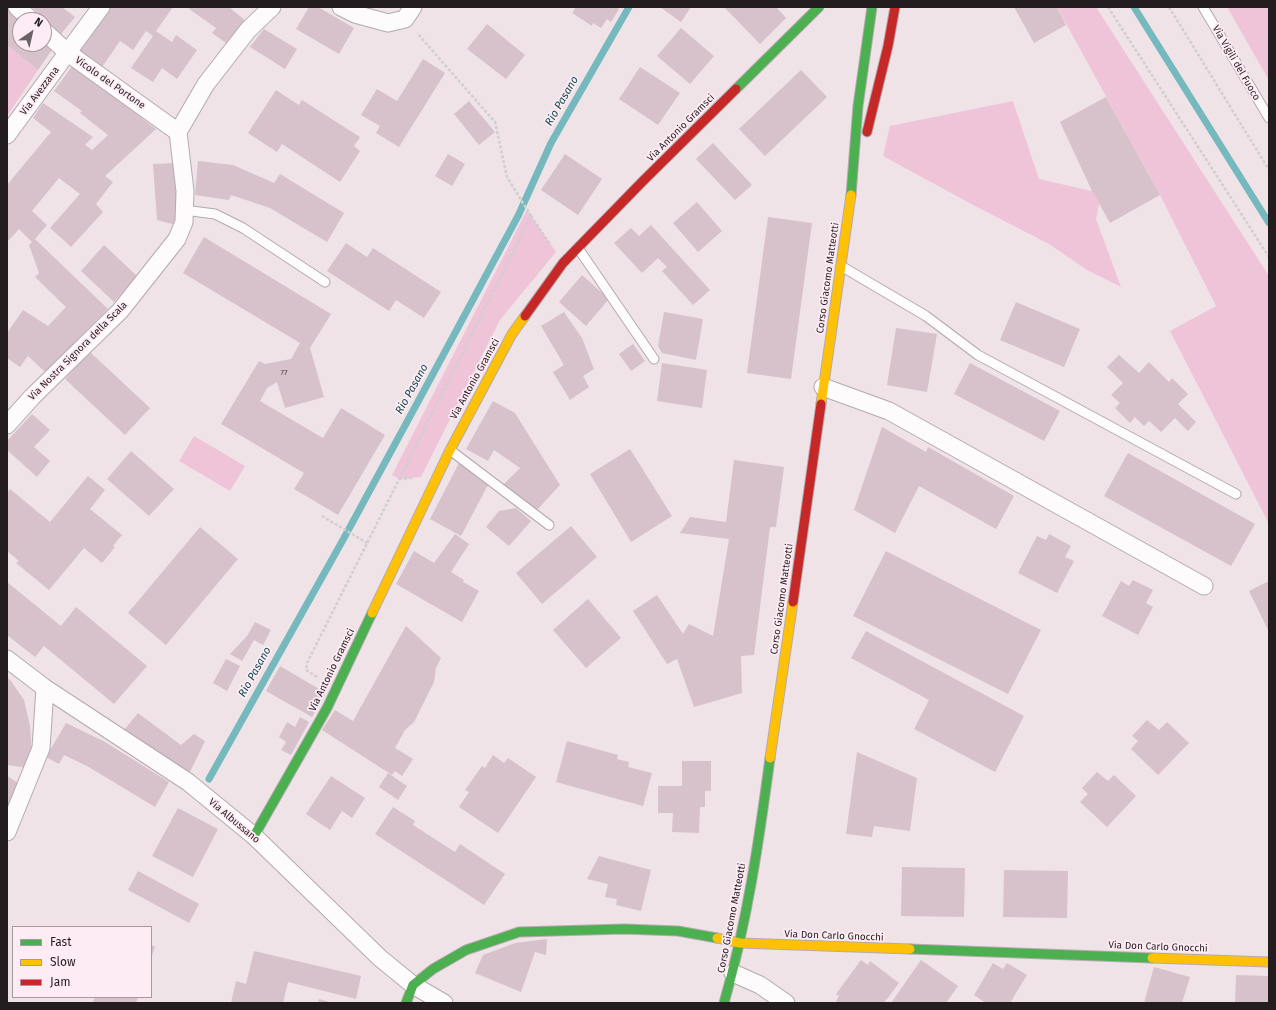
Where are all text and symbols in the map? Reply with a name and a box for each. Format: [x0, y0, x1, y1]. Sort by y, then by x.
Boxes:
north arrow [12, 12, 52, 52]
text: N [32, 15, 45, 30]
street label: Via Vigili del Fuoco [1210, 23, 1262, 103]
street label: Vicolo del Portone [73, 54, 147, 112]
street label: Via Avezzana [18, 64, 62, 118]
water label: Rio Pasano [542, 74, 582, 128]
street label: Via Antonio Gramsci [645, 92, 717, 164]
street label: Corso Giacomo Matteotti [814, 222, 842, 334]
street label: Via Nostra Signora della Scala [26, 299, 130, 403]
street label: Via Antonio Gramsci [448, 336, 502, 422]
water label: Rio Pasano [393, 362, 431, 416]
house number: 77 [280, 368, 288, 378]
street label: Corso Giacomo Matteotti [768, 543, 796, 655]
street label: Via Antonio Gramsci [307, 627, 357, 713]
water label: Rio Pasano [236, 645, 274, 699]
street label: Via Albussano [206, 796, 262, 846]
street label: Corso Giacomo Matteotti [715, 862, 749, 974]
legend [12, 926, 152, 998]
street label: Via Don Carlo Gnocchi [784, 928, 884, 944]
text: Fast [50, 935, 72, 949]
street label: Via Don Carlo Gnocchi [1108, 939, 1208, 955]
text: Slow [50, 955, 76, 969]
text: Jam [50, 975, 70, 989]

